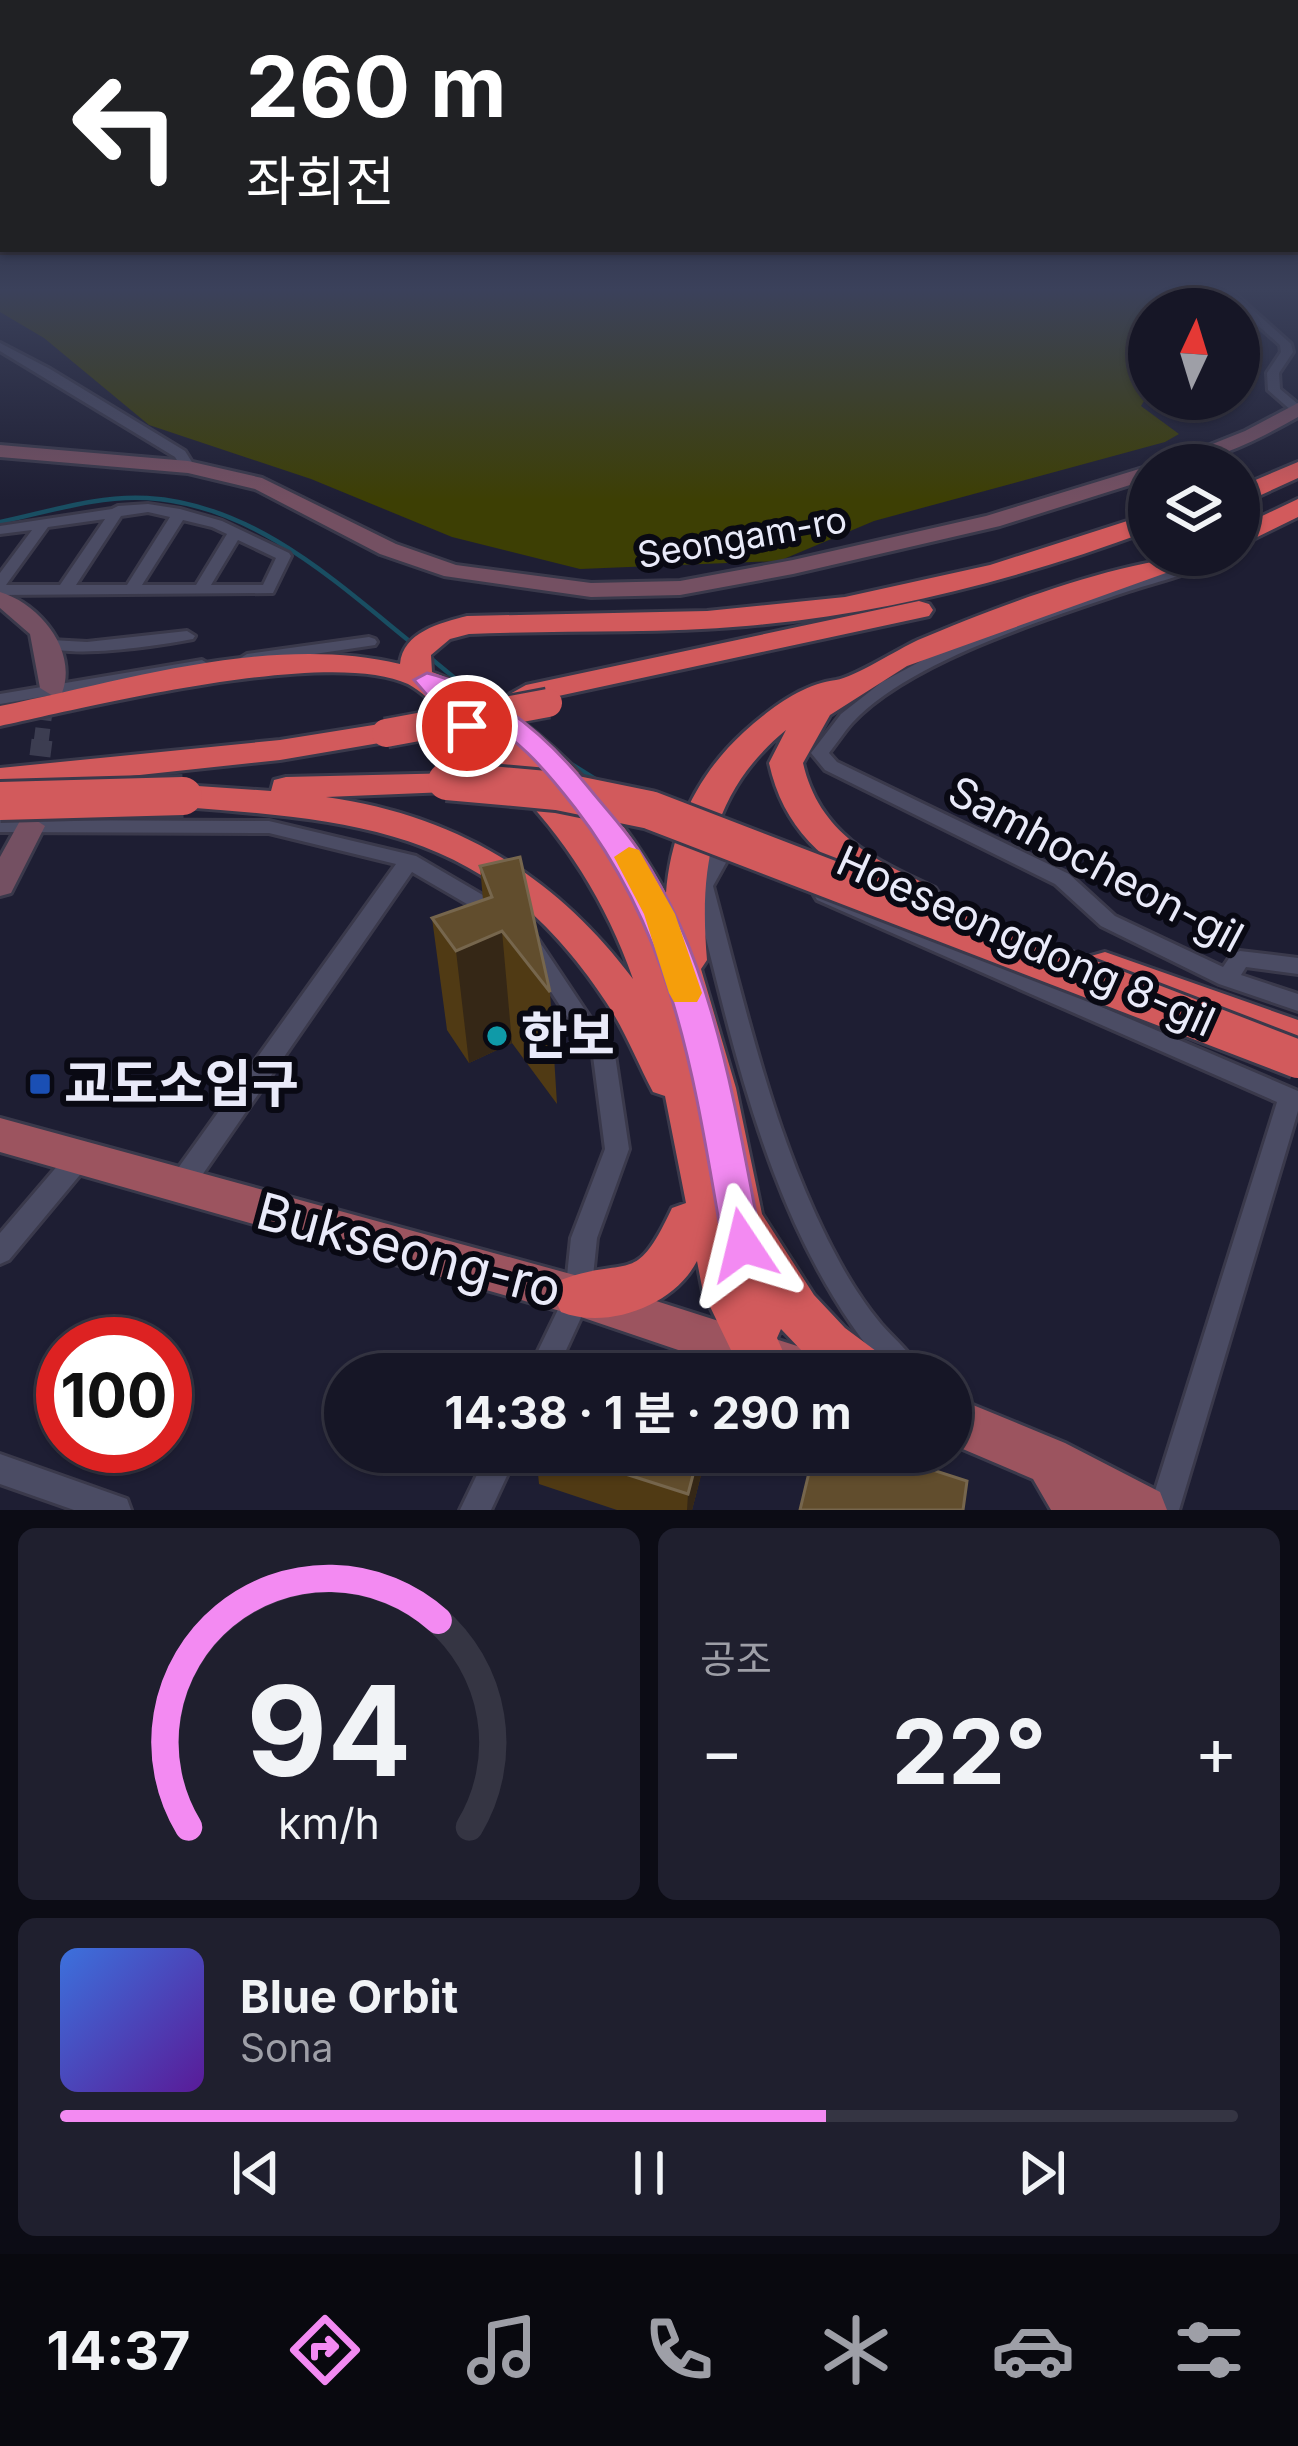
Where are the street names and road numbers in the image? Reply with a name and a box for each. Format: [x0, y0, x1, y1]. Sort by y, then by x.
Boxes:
street label: Seongam-ro [634, 497, 850, 577]
street label: Samhocheon-gil [940, 765, 1252, 963]
street label: Hoeseongdong 8-gil [829, 834, 1223, 1047]
street label: Bukseong-ro [250, 1180, 568, 1319]

